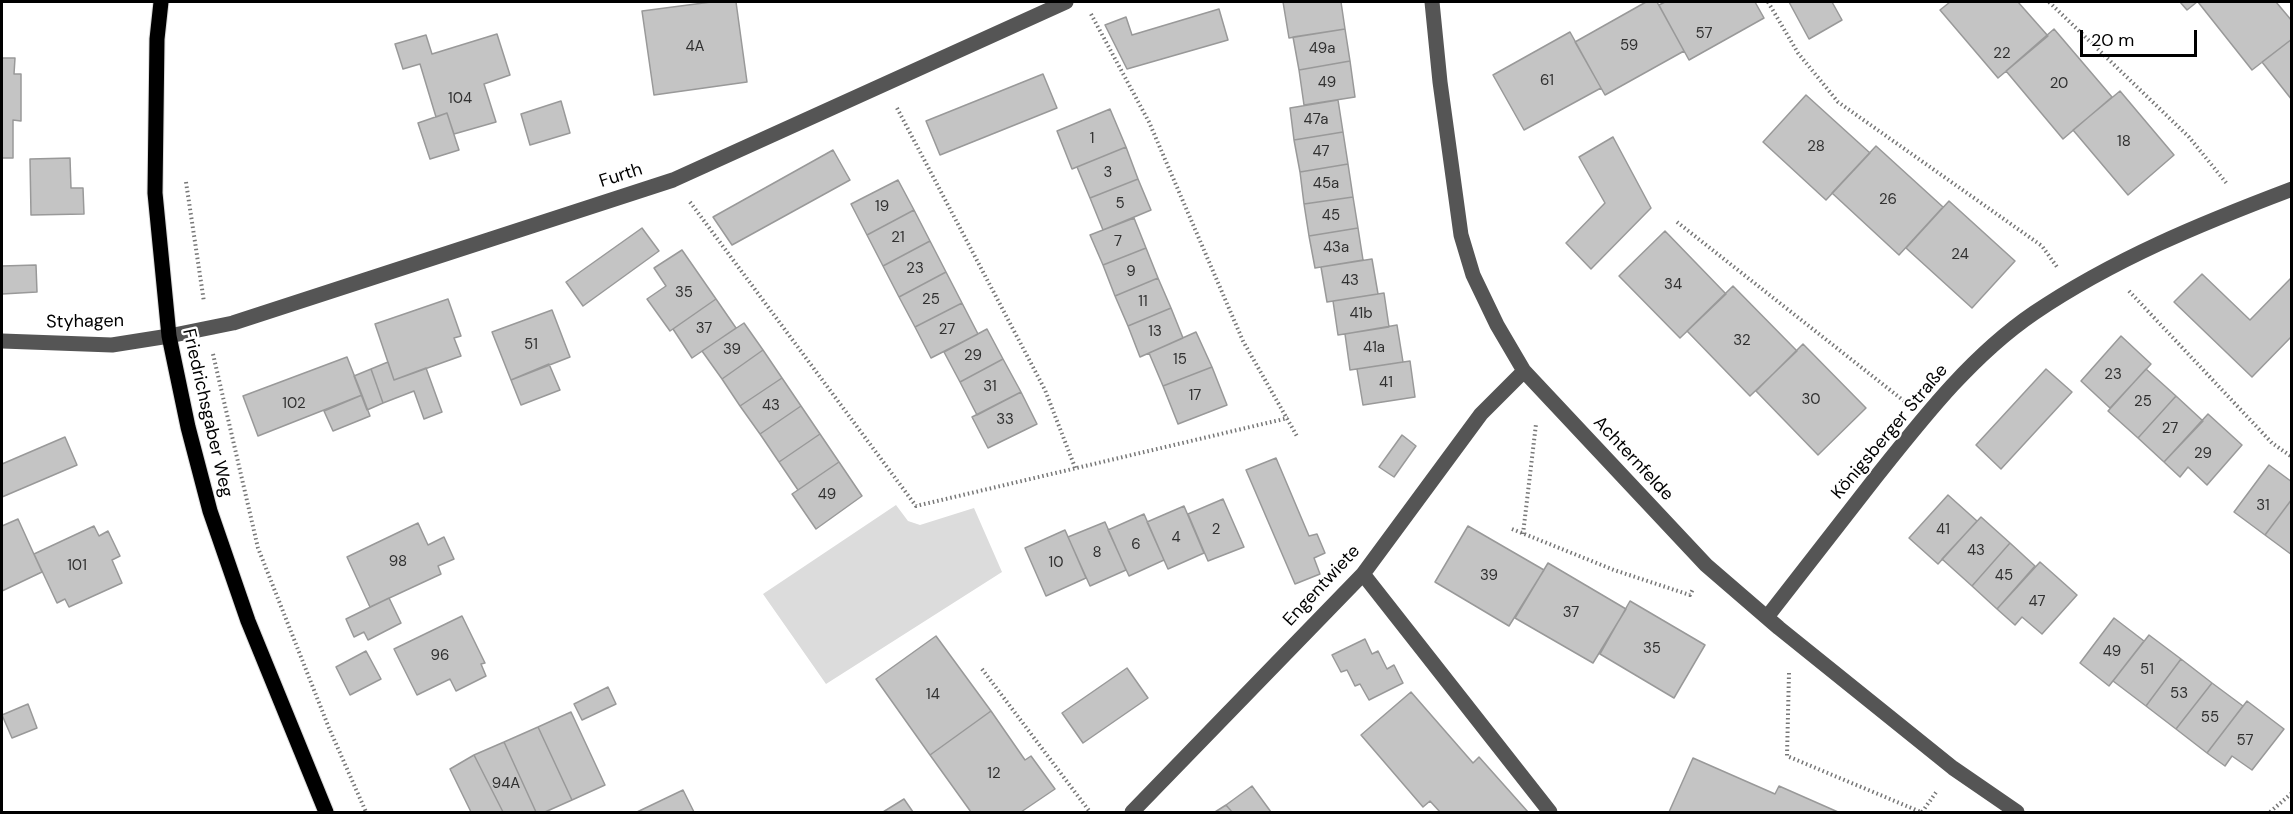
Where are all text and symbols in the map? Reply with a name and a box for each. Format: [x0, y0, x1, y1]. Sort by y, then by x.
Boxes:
scale bar [2083, 18, 2200, 56]
house number: 57 [1696, 25, 1712, 43]
text: 20 m [2091, 28, 2134, 52]
house number: 59 [1620, 37, 1638, 55]
house number: 4A [685, 38, 705, 56]
house number: 49a [1309, 40, 1335, 58]
house number: 22 [1993, 45, 2011, 63]
house number: 61 [1540, 72, 1554, 90]
house number: 49 [1318, 74, 1336, 92]
house number: 20 [2050, 75, 2068, 93]
house number: 104 [448, 90, 472, 108]
house number: 47a [1304, 111, 1328, 129]
house number: 1 [1090, 130, 1094, 148]
house number: 18 [2117, 133, 2131, 151]
house number: 28 [1807, 138, 1825, 156]
house number: 47 [1312, 143, 1330, 161]
street label: Furth [597, 159, 645, 193]
house number: 3 [1104, 164, 1112, 182]
house number: 45a [1313, 175, 1339, 193]
house number: 26 [1879, 191, 1897, 209]
house number: 5 [1115, 195, 1125, 213]
house number: 19 [875, 198, 889, 216]
house number: 45 [1322, 207, 1340, 225]
house number: 21 [891, 229, 905, 247]
house number: 7 [1114, 233, 1122, 251]
house number: 43a [1323, 239, 1349, 257]
house number: 24 [1951, 246, 1969, 264]
house number: 23 [906, 260, 924, 278]
house number: 9 [1126, 263, 1136, 281]
house number: 43 [1341, 272, 1359, 290]
house number: 34 [1664, 276, 1682, 294]
house number: 35 [675, 284, 693, 302]
house number: 25 [922, 291, 940, 309]
house number: 11 [1138, 293, 1148, 311]
house number: 41b [1349, 305, 1373, 323]
street label: Styhagen [46, 311, 124, 333]
house number: 37 [696, 320, 712, 338]
house number: 27 [939, 321, 955, 339]
house number: 13 [1148, 323, 1162, 341]
street label: Friedrichsgaber Weg [177, 327, 237, 499]
house number: 32 [1733, 332, 1751, 350]
house number: 51 [524, 336, 538, 354]
house number: 41a [1363, 339, 1385, 357]
house number: 39 [723, 341, 741, 359]
house number: 29 [964, 347, 982, 365]
house number: 15 [1173, 351, 1187, 369]
street label: Königsberger Straße [1827, 360, 1953, 504]
house number: 23 [2104, 366, 2122, 384]
house number: 41 [1379, 374, 1393, 392]
house number: 31 [983, 378, 997, 396]
house number: 17 [1189, 387, 1201, 405]
house number: 30 [1801, 391, 1821, 409]
house number: 25 [2134, 393, 2152, 411]
house number: 102 [282, 395, 306, 413]
house number: 43 [762, 397, 780, 415]
house number: 33 [996, 411, 1014, 429]
street label: Achternfelde [1588, 412, 1678, 506]
house number: 27 [2162, 420, 2178, 438]
house number: 29 [2194, 445, 2212, 463]
house number: 49 [818, 486, 836, 504]
house number: 31 [2256, 497, 2270, 515]
house number: 2 [1212, 521, 1220, 539]
house number: 41 [1936, 521, 1950, 539]
house number: 4 [1171, 529, 1181, 547]
house number: 6 [1131, 536, 1141, 554]
street label: Engentwiete [1279, 541, 1365, 631]
house number: 43 [1967, 542, 1985, 560]
house number: 8 [1092, 544, 1102, 562]
house number: 98 [389, 553, 407, 571]
house number: 10 [1049, 554, 1063, 572]
house number: 101 [67, 557, 87, 575]
house number: 39 [1480, 567, 1498, 585]
house number: 45 [1995, 567, 2013, 585]
house number: 47 [2028, 593, 2046, 611]
house number: 37 [1563, 604, 1579, 622]
house number: 35 [1643, 640, 1661, 658]
house number: 49 [2103, 643, 2121, 661]
house number: 96 [431, 647, 449, 665]
house number: 51 [2140, 661, 2154, 679]
house number: 53 [2170, 685, 2188, 703]
house number: 14 [926, 686, 940, 704]
house number: 55 [2201, 709, 2219, 727]
house number: 57 [2237, 732, 2253, 750]
house number: 12 [987, 765, 1001, 783]
house number: 94A [492, 775, 520, 793]

